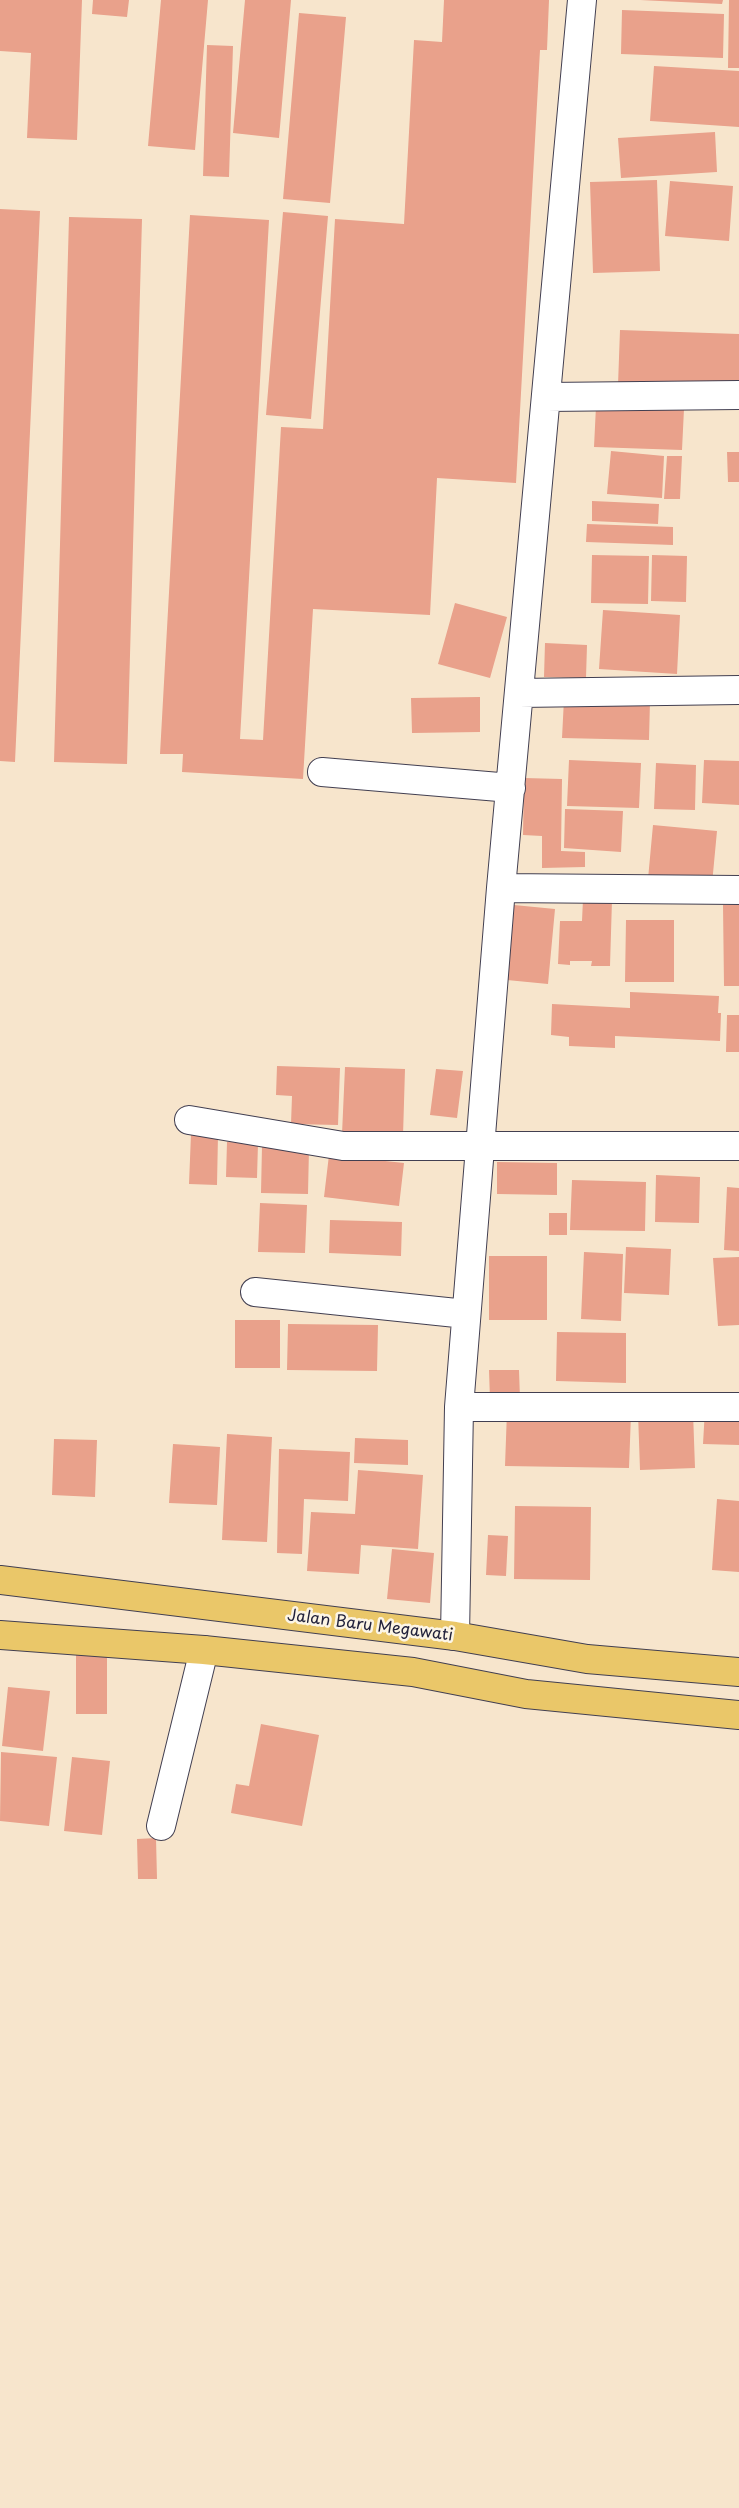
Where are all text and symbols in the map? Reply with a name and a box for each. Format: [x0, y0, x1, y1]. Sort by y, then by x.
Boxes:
street label: Jalan Baru Megawati [286, 1606, 454, 1646]

